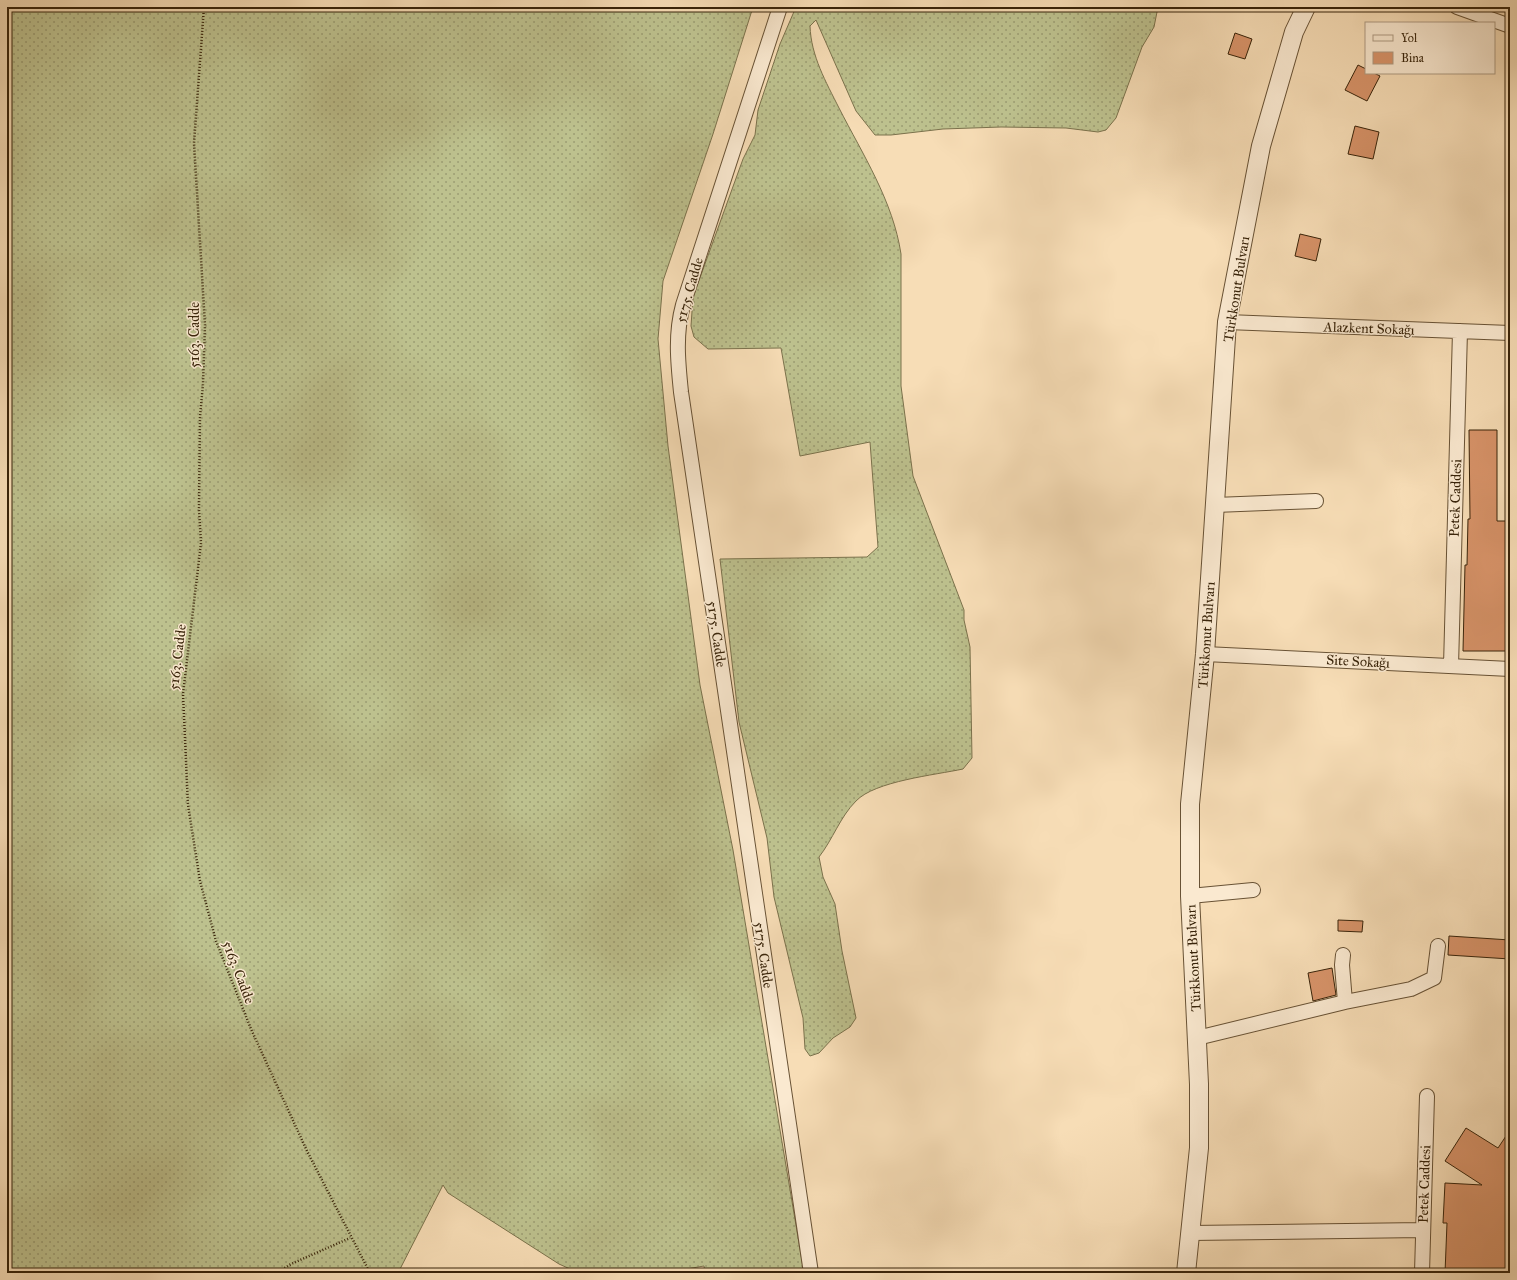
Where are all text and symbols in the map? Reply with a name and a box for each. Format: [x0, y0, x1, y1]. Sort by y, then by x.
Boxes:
legend [1365, 22, 1495, 74]
text: Yol [1401, 31, 1418, 45]
text: Bina [1401, 51, 1425, 65]
street label: Türkkonut Bulvarı [1220, 235, 1253, 343]
street label: 5175. Cadde [672, 255, 707, 325]
street label: 5163. Cadde [186, 302, 203, 368]
street label: Alazkent Sokağı [1322, 318, 1415, 339]
street label: Petek Caddesi [1446, 459, 1465, 537]
street label: Türkkonut Bulvarı [1194, 581, 1219, 689]
street label: 5175. Cadde [703, 600, 730, 669]
street label: 5163. Cadde [165, 623, 190, 691]
street label: Site Sokağı [1326, 651, 1390, 672]
street label: Türkkonut Bulvarı [1182, 904, 1205, 1012]
street label: 5175. Cadde [750, 921, 777, 990]
street label: 5163. Cadde [219, 938, 258, 1006]
street label: Petek Caddesi [1415, 1145, 1434, 1223]

